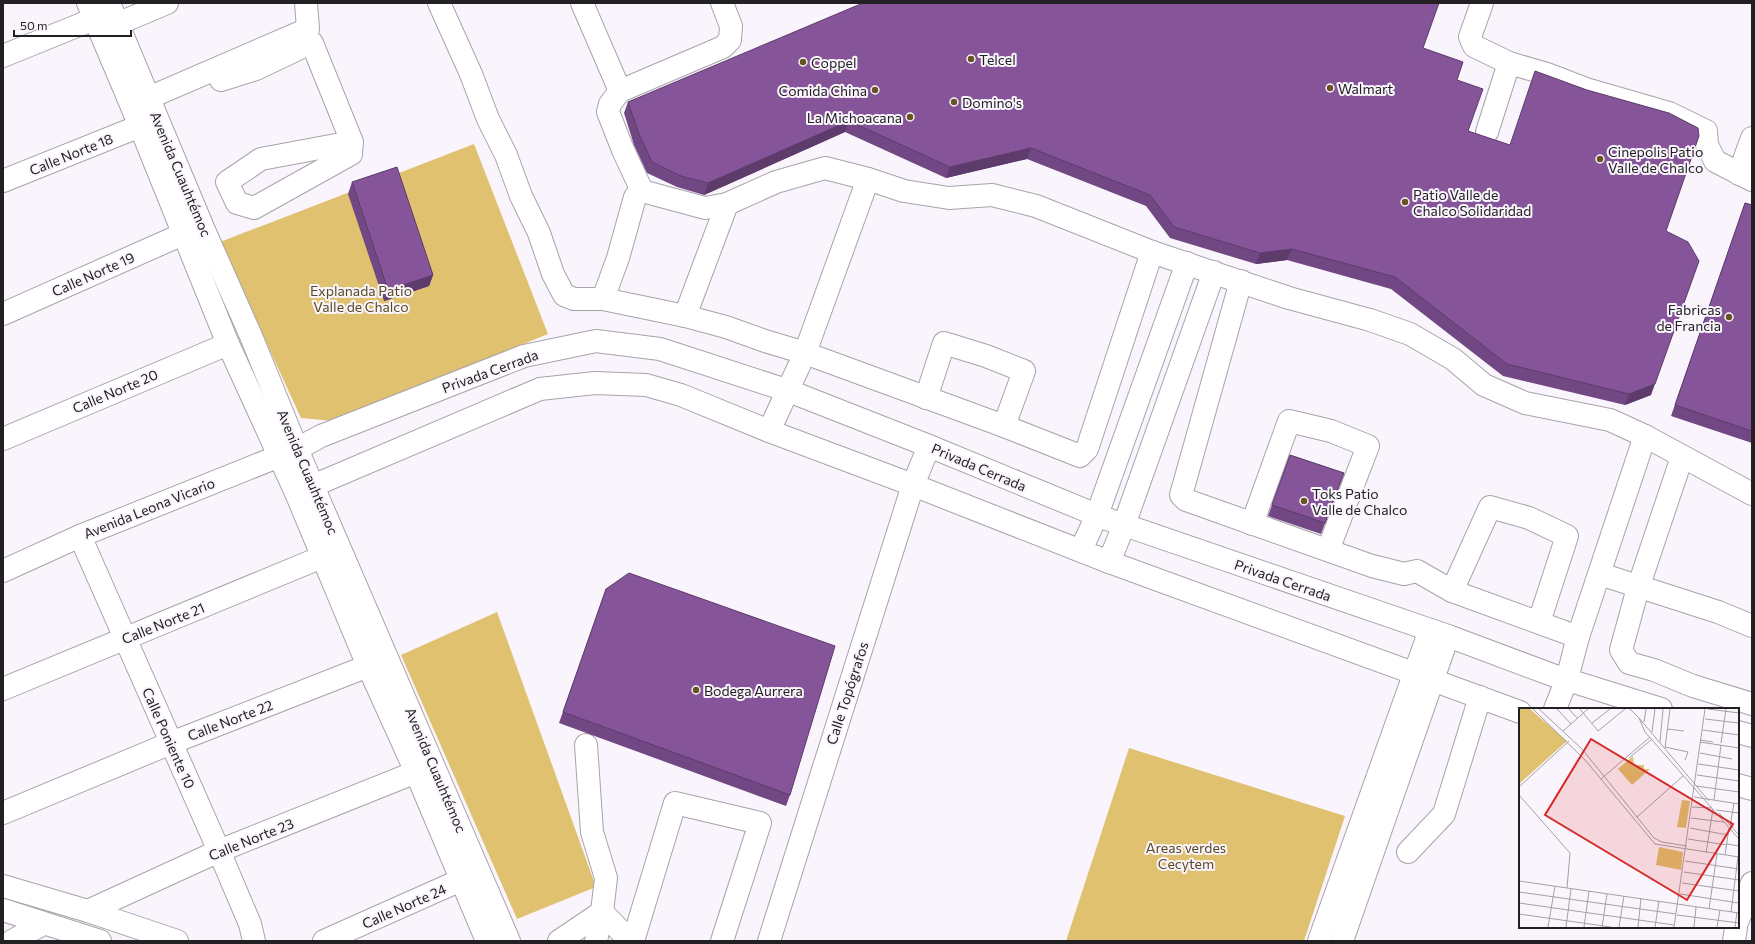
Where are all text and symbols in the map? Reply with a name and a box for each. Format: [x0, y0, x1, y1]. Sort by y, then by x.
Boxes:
scale bar [14, 12, 131, 38]
text: 50 m [20, 18, 48, 32]
place label: Telcel [979, 51, 1016, 68]
place label: Coppel [811, 54, 856, 71]
marker: Telcel [966, 54, 976, 64]
marker: Coppel [798, 57, 808, 67]
place label: Walmart [1338, 80, 1394, 97]
place label: Comida China [779, 82, 867, 99]
marker: Walmart [1325, 83, 1335, 93]
marker: Comida China [870, 85, 880, 95]
place label: Domino's [962, 94, 1022, 111]
marker: Domino's [949, 97, 959, 107]
street label: Avenida Cuauhtémoc [147, 109, 215, 239]
place label: La Michoacana [807, 109, 902, 126]
marker: La Michoacana [905, 112, 915, 122]
street label: Calle Norte 18 [27, 129, 115, 179]
place label: Cinepolis Patio Valle de Chalco [1608, 143, 1703, 176]
marker: Cinepolis Patio Valle de Chalco [1595, 154, 1605, 164]
place label: Patio Valle de Chalco Solidaridad [1413, 186, 1531, 219]
marker: Patio Valle de Chalco Solidaridad [1400, 197, 1410, 207]
street label: Calle Norte 19 [49, 248, 137, 300]
park label: Explanada Patio Valle de Chalco [310, 282, 412, 315]
place label: Fabricas de Francia [1656, 301, 1721, 334]
marker: Fabricas de Francia [1724, 312, 1734, 322]
street label: Privada Cerrada [440, 346, 540, 396]
street label: Calle Norte 20 [70, 365, 160, 417]
street label: Avenida Cuauhtémoc [274, 407, 342, 537]
street label: Privada Cerrada [929, 439, 1029, 495]
street label: Avenida Leona Vicario [81, 474, 217, 542]
place label: Toks Patio Valle de Chalco [1312, 485, 1407, 518]
marker: Toks Patio Valle de Chalco [1299, 496, 1309, 506]
street label: Privada Cerrada [1232, 555, 1334, 605]
street label: Calle Norte 21 [119, 599, 207, 647]
street label: Calle Topógrafos [822, 639, 872, 747]
place label: Bodega Aurrera [704, 682, 803, 699]
street label: Calle Poniente 10 [139, 685, 199, 791]
marker: Bodega Aurrera [691, 685, 701, 695]
street label: Calle Norte 22 [185, 696, 275, 744]
street label: Avenida Cuauhtémoc [402, 705, 470, 835]
inset map [1519, 708, 1739, 928]
street label: Calle Norte 23 [206, 814, 296, 864]
park label: Areas verdes Cecytem [1146, 839, 1226, 872]
street label: Calle Norte 24 [359, 880, 449, 932]

